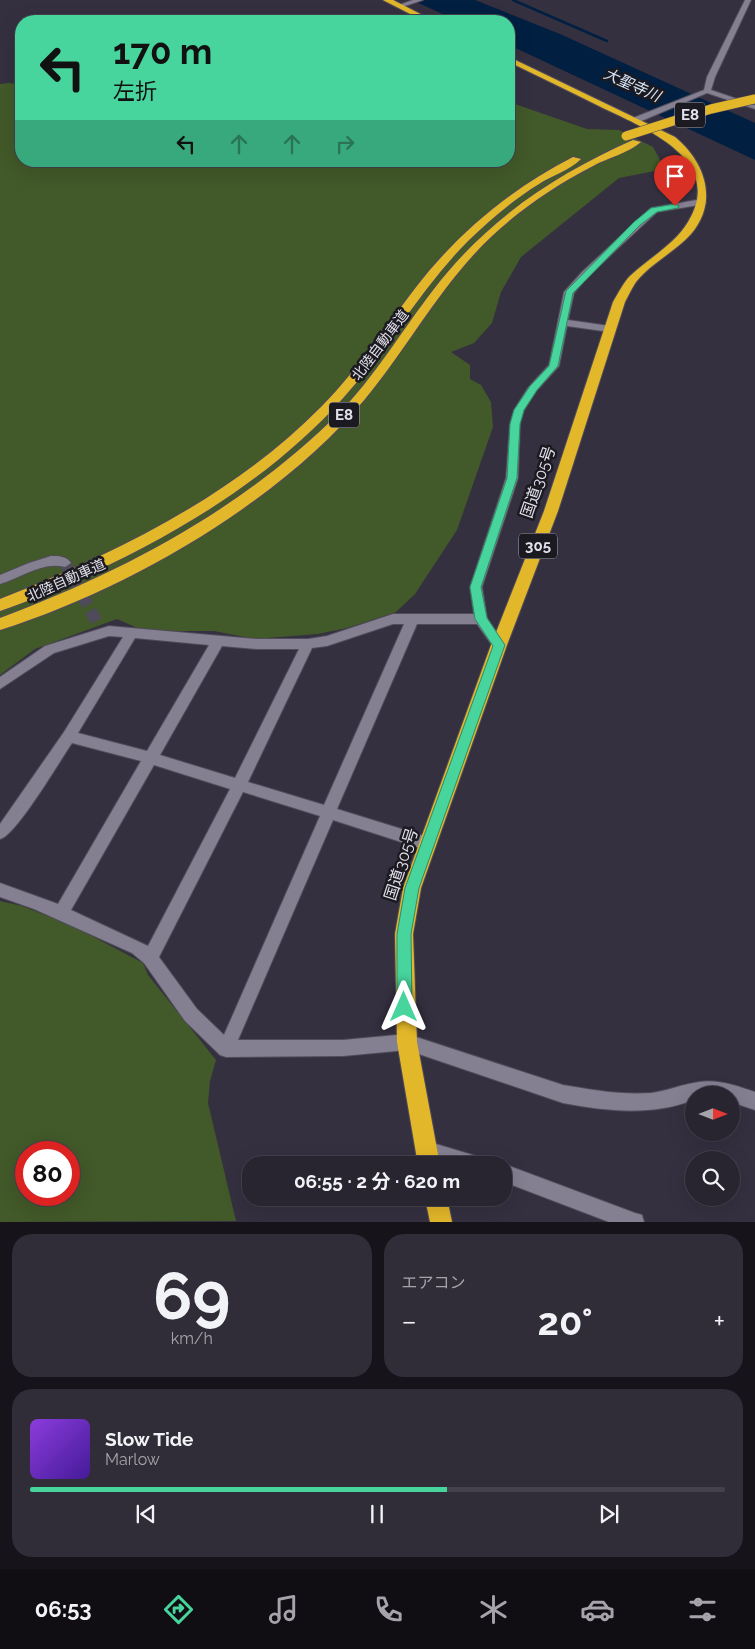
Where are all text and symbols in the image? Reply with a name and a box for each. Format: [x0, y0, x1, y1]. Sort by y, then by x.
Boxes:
text: 170 m [113, 31, 212, 72]
icon: left [30, 35, 95, 100]
water label: 大聖寺川 [601, 65, 665, 106]
text: 左折 [113, 78, 157, 104]
road number: E8 [675, 102, 705, 128]
icon: left [172, 130, 200, 158]
icon: ahead [225, 130, 253, 158]
icon: ahead [278, 130, 306, 158]
icon: right [331, 130, 359, 158]
pin [654, 155, 696, 206]
icon: arrive [661, 162, 689, 190]
street label: 北陸自動車道 [348, 307, 412, 383]
road number: E8 [329, 402, 359, 428]
street label: 国道305号 [517, 443, 559, 521]
road number: 305 [519, 534, 557, 558]
street label: 北陸自動車道 [24, 556, 108, 604]
street label: 国道305号 [380, 825, 422, 903]
position arrow [377, 980, 429, 1032]
north arrow [685, 1086, 740, 1141]
map controls [685, 1086, 740, 1206]
speed limit sign: 80 [15, 1141, 80, 1206]
button: search [685, 1151, 740, 1206]
text: 06:55 · 2 分 · 620 m [294, 1170, 460, 1192]
text: 69 [153, 1258, 231, 1334]
text: エアコン [402, 1273, 466, 1292]
text: 20° [537, 1299, 593, 1344]
text: − [402, 1305, 417, 1338]
text: + [713, 1305, 725, 1338]
text: km/h [171, 1329, 213, 1348]
text: Slow Tide [105, 1428, 194, 1450]
text: Marlow [105, 1450, 160, 1469]
icon: previous [132, 1500, 160, 1528]
icon: pause [363, 1500, 391, 1528]
icon: next [595, 1500, 623, 1528]
icon: directions [161, 1592, 196, 1627]
icon: music [266, 1592, 301, 1627]
icon: phone [371, 1592, 406, 1627]
icon: climate [476, 1592, 511, 1627]
icon: car [580, 1592, 615, 1627]
icon: filters [685, 1592, 720, 1627]
text: 06:53 [35, 1596, 92, 1622]

